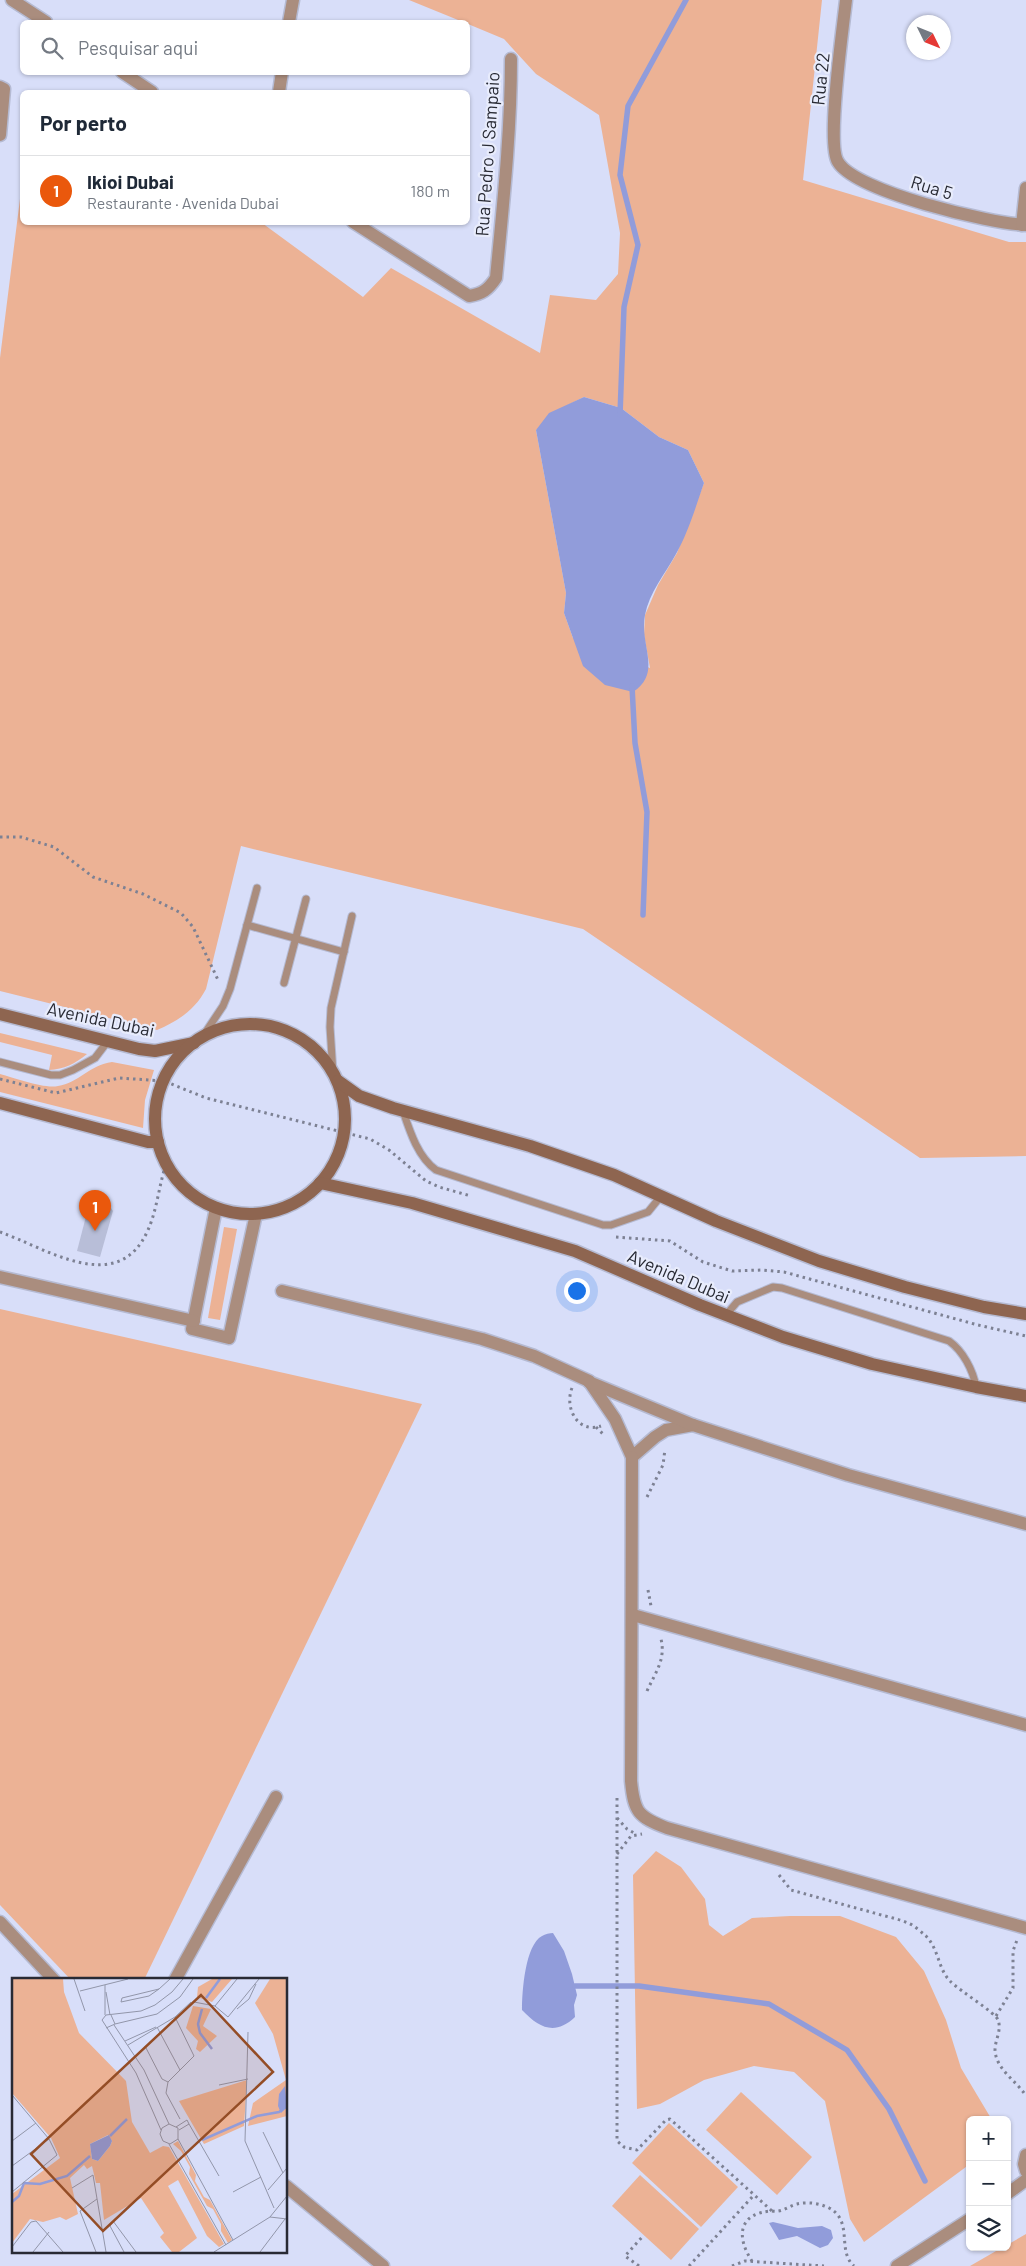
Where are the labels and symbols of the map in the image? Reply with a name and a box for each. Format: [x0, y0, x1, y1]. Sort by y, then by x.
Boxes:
north arrow [906, 15, 951, 60]
street label: Rua 22 [806, 52, 834, 106]
street label: Rua Pedro J Sampaio [470, 71, 504, 237]
street label: Rua 5 [908, 170, 956, 204]
street label: Avenida Dubai [45, 997, 157, 1041]
pin: 1 [79, 1190, 111, 1231]
street label: Avenida Dubai [624, 1245, 734, 1307]
your location [564, 1278, 590, 1304]
inset map [12, 1978, 288, 2254]

